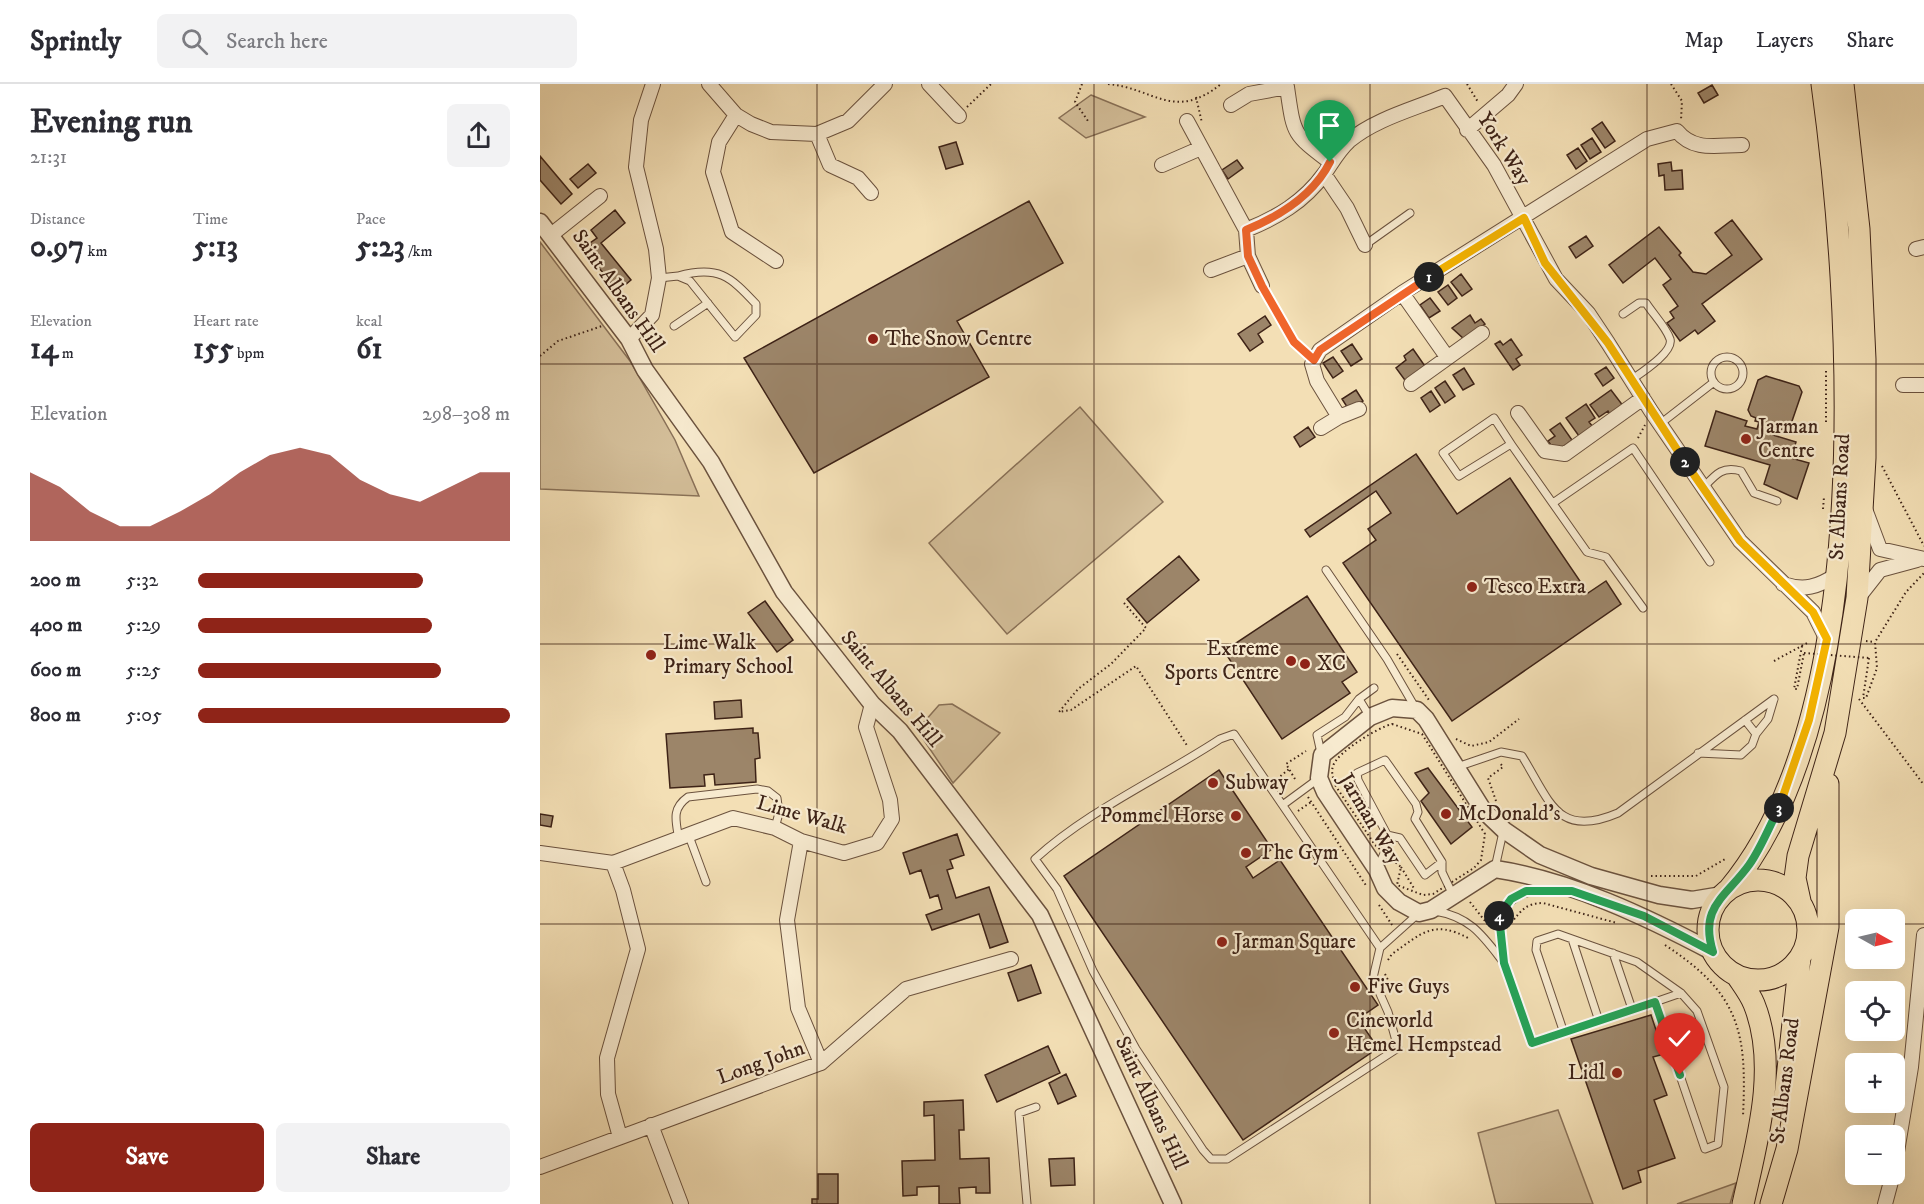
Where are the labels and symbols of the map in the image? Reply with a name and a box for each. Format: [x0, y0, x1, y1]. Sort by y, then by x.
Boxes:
pin [1304, 100, 1355, 162]
street label: York Way [1471, 108, 1537, 191]
street label: Saint Albans Hill [566, 225, 670, 358]
pin: 1 [1414, 262, 1444, 292]
place label: The Snow Centre [885, 326, 1032, 352]
marker: The Snow Centre [866, 332, 880, 346]
place label: Jarman Centre [1756, 414, 1818, 464]
marker: Jarman Centre [1739, 432, 1753, 446]
street label: St Albans Road [1824, 433, 1856, 561]
pin: 2 [1670, 447, 1700, 477]
place label: Tesco Extra [1484, 574, 1586, 600]
marker: Tesco Extra [1465, 580, 1479, 594]
street label: Saint Albans Hill [835, 625, 948, 753]
place label: Lime Walk Primary School [663, 630, 794, 680]
place label: Extreme Sports Centre [1164, 636, 1279, 686]
marker: Lime Walk Primary School [644, 648, 658, 662]
place label: XC [1317, 651, 1346, 677]
marker: Extreme Sports Centre [1284, 654, 1298, 668]
marker: XC [1298, 657, 1312, 671]
street label: Jarman Way [1332, 767, 1408, 870]
place label: Subway [1225, 770, 1289, 796]
marker: Subway [1206, 776, 1220, 790]
street label: Lime Walk [754, 790, 851, 840]
pin: 3 [1764, 793, 1794, 823]
place label: McDonald's [1458, 801, 1561, 827]
place label: Pommel Horse [1100, 803, 1224, 829]
marker: McDonald's [1439, 807, 1453, 821]
marker: Pommel Horse [1229, 809, 1243, 823]
place label: The Gym [1258, 840, 1339, 866]
marker: The Gym [1239, 846, 1253, 860]
pin: 4 [1484, 901, 1514, 931]
north arrow [1845, 909, 1905, 969]
place label: Jarman Square [1232, 929, 1356, 955]
marker: Jarman Square [1215, 935, 1229, 949]
place label: Five Guys [1367, 974, 1449, 1000]
marker: Five Guys [1348, 980, 1362, 994]
place label: Cineworld Hemel Hempstead [1346, 1008, 1502, 1058]
pin [1654, 1013, 1705, 1075]
street label: St Albans Road [1764, 1016, 1806, 1145]
marker: Cineworld Hemel Hempstead [1327, 1026, 1341, 1040]
street label: Saint Albans Hill [1109, 1032, 1194, 1174]
street label: Long John [714, 1035, 808, 1091]
place label: Lidl [1568, 1060, 1606, 1086]
marker: Lidl [1610, 1066, 1624, 1080]

